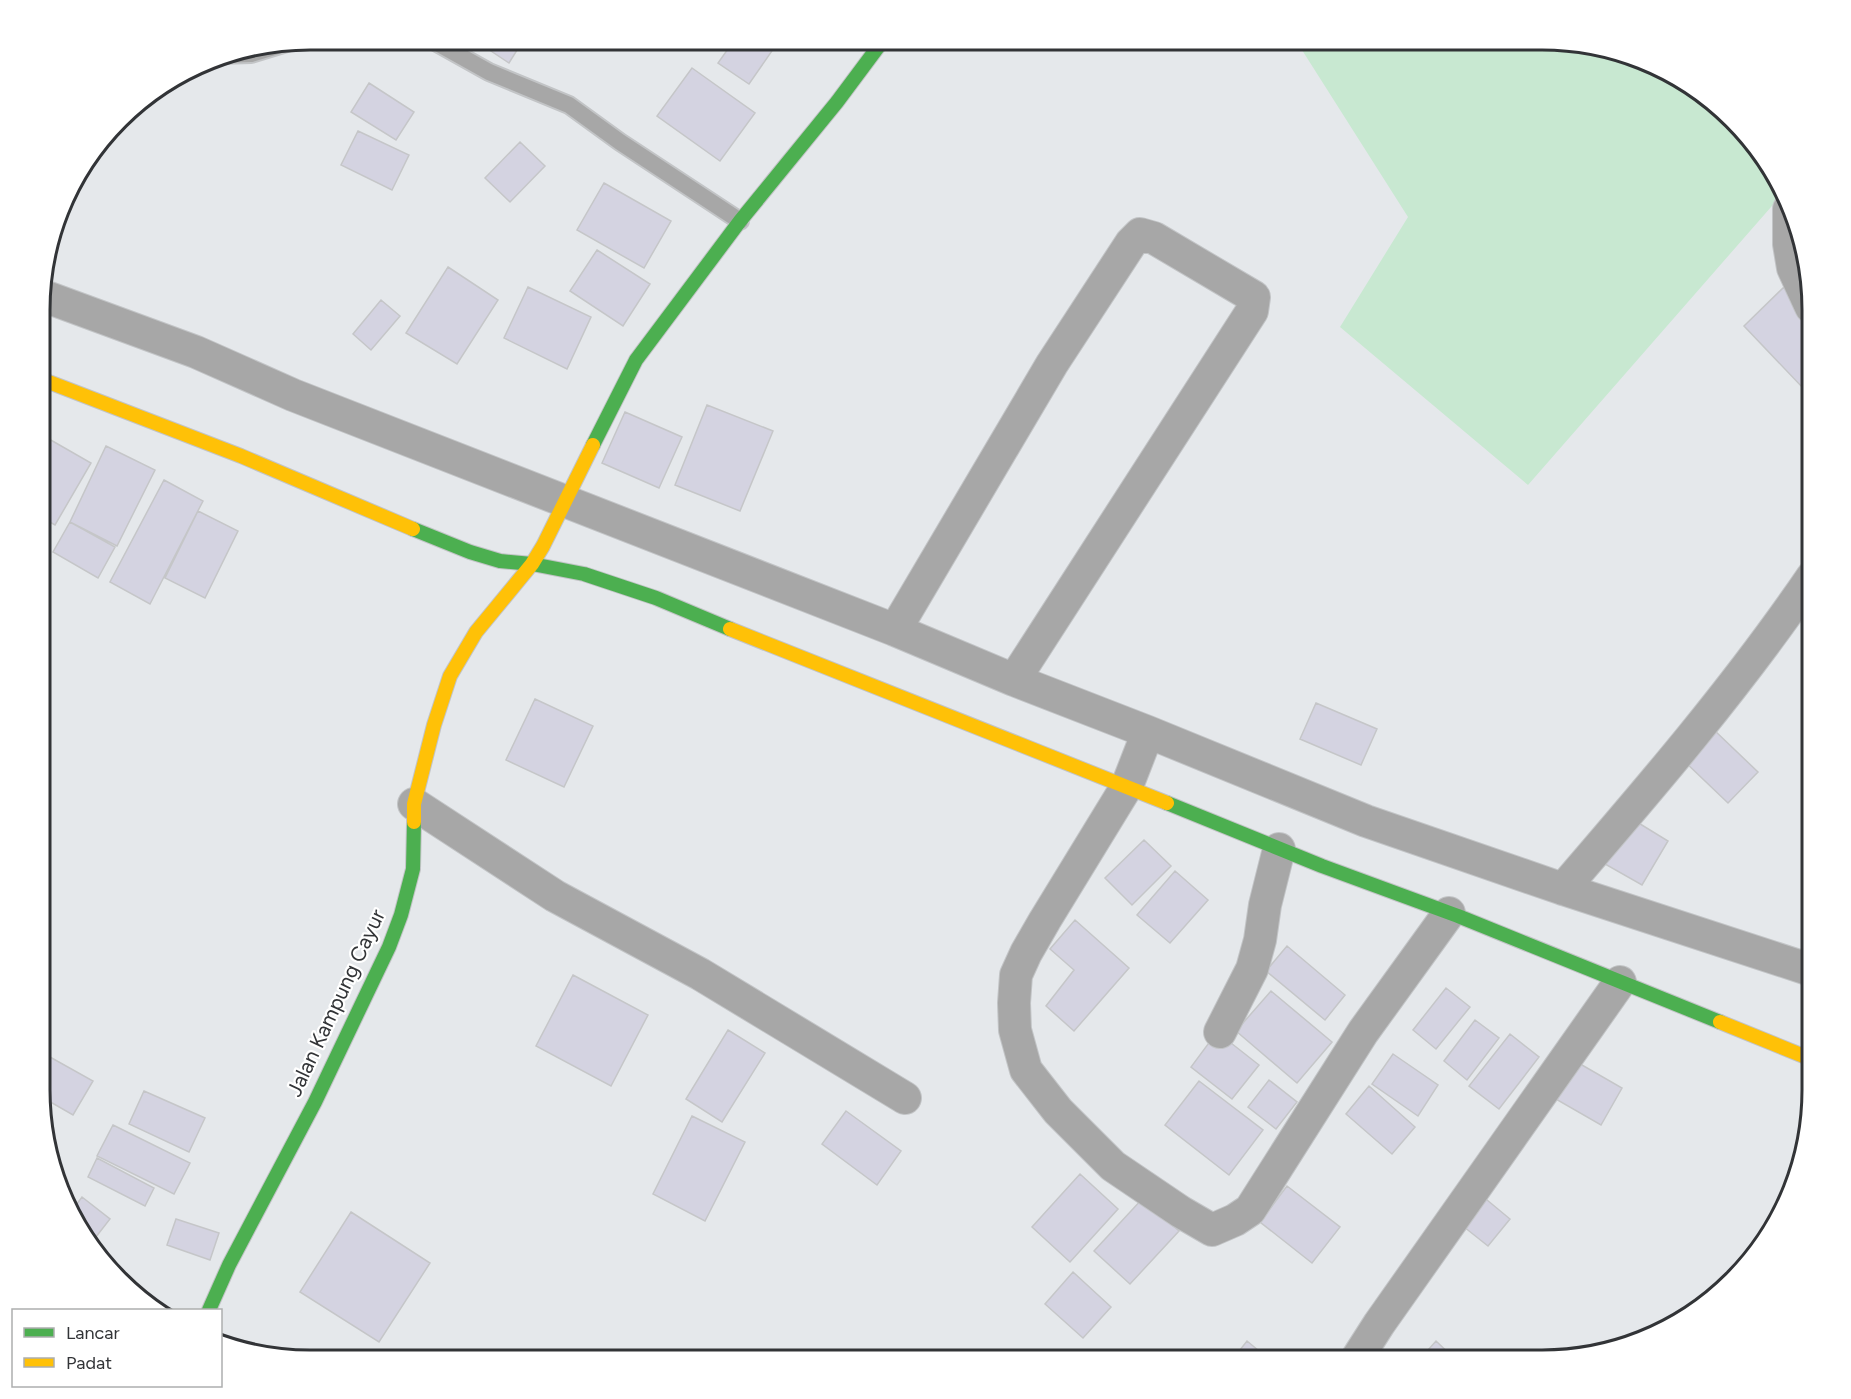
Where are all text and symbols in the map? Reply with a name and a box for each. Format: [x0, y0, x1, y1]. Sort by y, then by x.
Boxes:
street label: Jalan Kampung Cayur [281, 905, 390, 1100]
legend [12, 1309, 222, 1387]
text: Lancar [66, 1322, 120, 1344]
text: Padat [66, 1352, 112, 1374]

